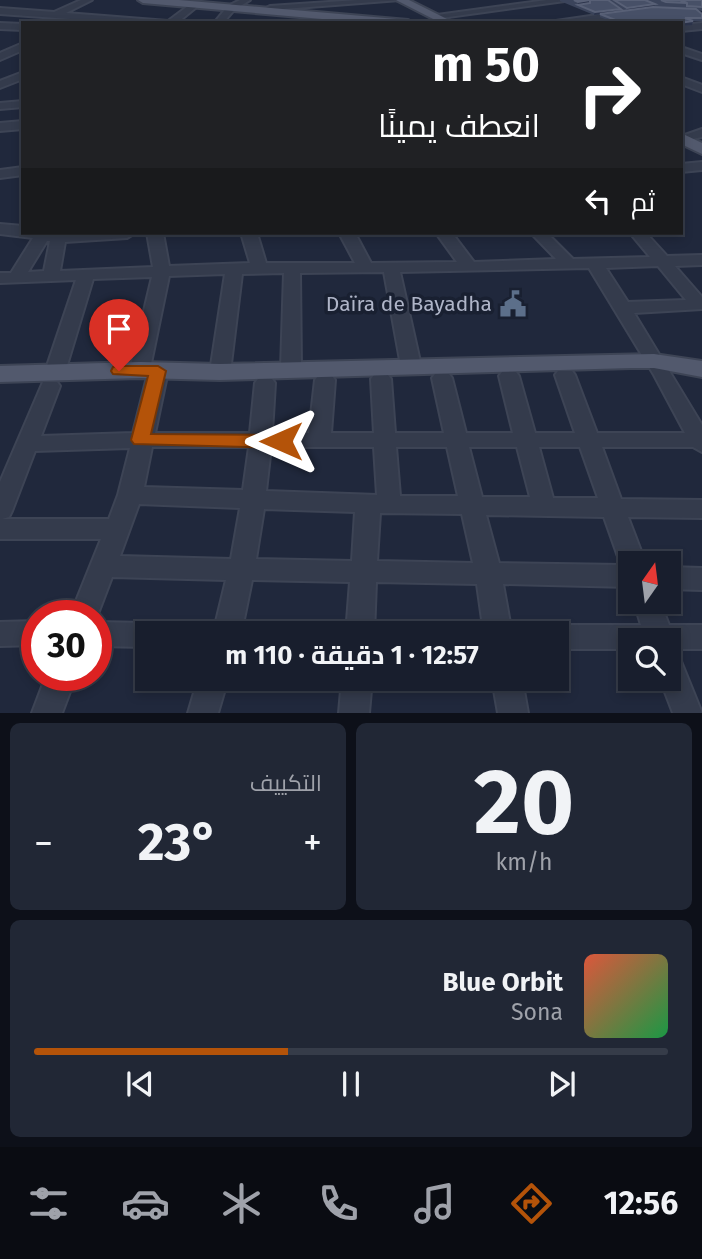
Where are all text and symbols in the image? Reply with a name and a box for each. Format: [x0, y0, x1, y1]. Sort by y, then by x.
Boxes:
text: 50 m [432, 35, 540, 94]
icon: right [564, 49, 655, 140]
text: انعطف يمينًا [378, 107, 540, 145]
icon: left [579, 182, 617, 220]
text: ثم [631, 187, 655, 218]
public building icon: Daïra de Bayadha [498, 289, 528, 319]
place label: Daïra de Bayadha [326, 291, 492, 317]
pin [89, 299, 149, 371]
icon: arrive [100, 310, 138, 348]
position arrow [244, 404, 318, 478]
north arrow [618, 551, 681, 614]
map controls [618, 551, 681, 691]
speed limit sign: 30 [21, 600, 112, 691]
button: search [618, 628, 681, 691]
text: 12:57 · 1 دقيقة · 110 m [225, 640, 479, 671]
text: 20 [474, 748, 574, 857]
text: التكييف [250, 769, 322, 797]
text: 23° [138, 811, 218, 874]
text: − [34, 820, 53, 866]
text: + [303, 820, 322, 866]
text: km/h [496, 848, 552, 876]
text: Blue Orbit [443, 967, 563, 998]
text: Sona [511, 998, 563, 1026]
icon: previous [121, 1065, 159, 1103]
icon: pause [332, 1065, 370, 1103]
icon: next [543, 1065, 581, 1103]
icon: filters [24, 1179, 73, 1228]
icon: car [121, 1179, 170, 1228]
icon: climate [217, 1179, 266, 1228]
icon: phone [314, 1179, 363, 1228]
icon: music [410, 1179, 459, 1228]
icon: directions [507, 1179, 556, 1228]
text: 12:56 [604, 1184, 678, 1222]

